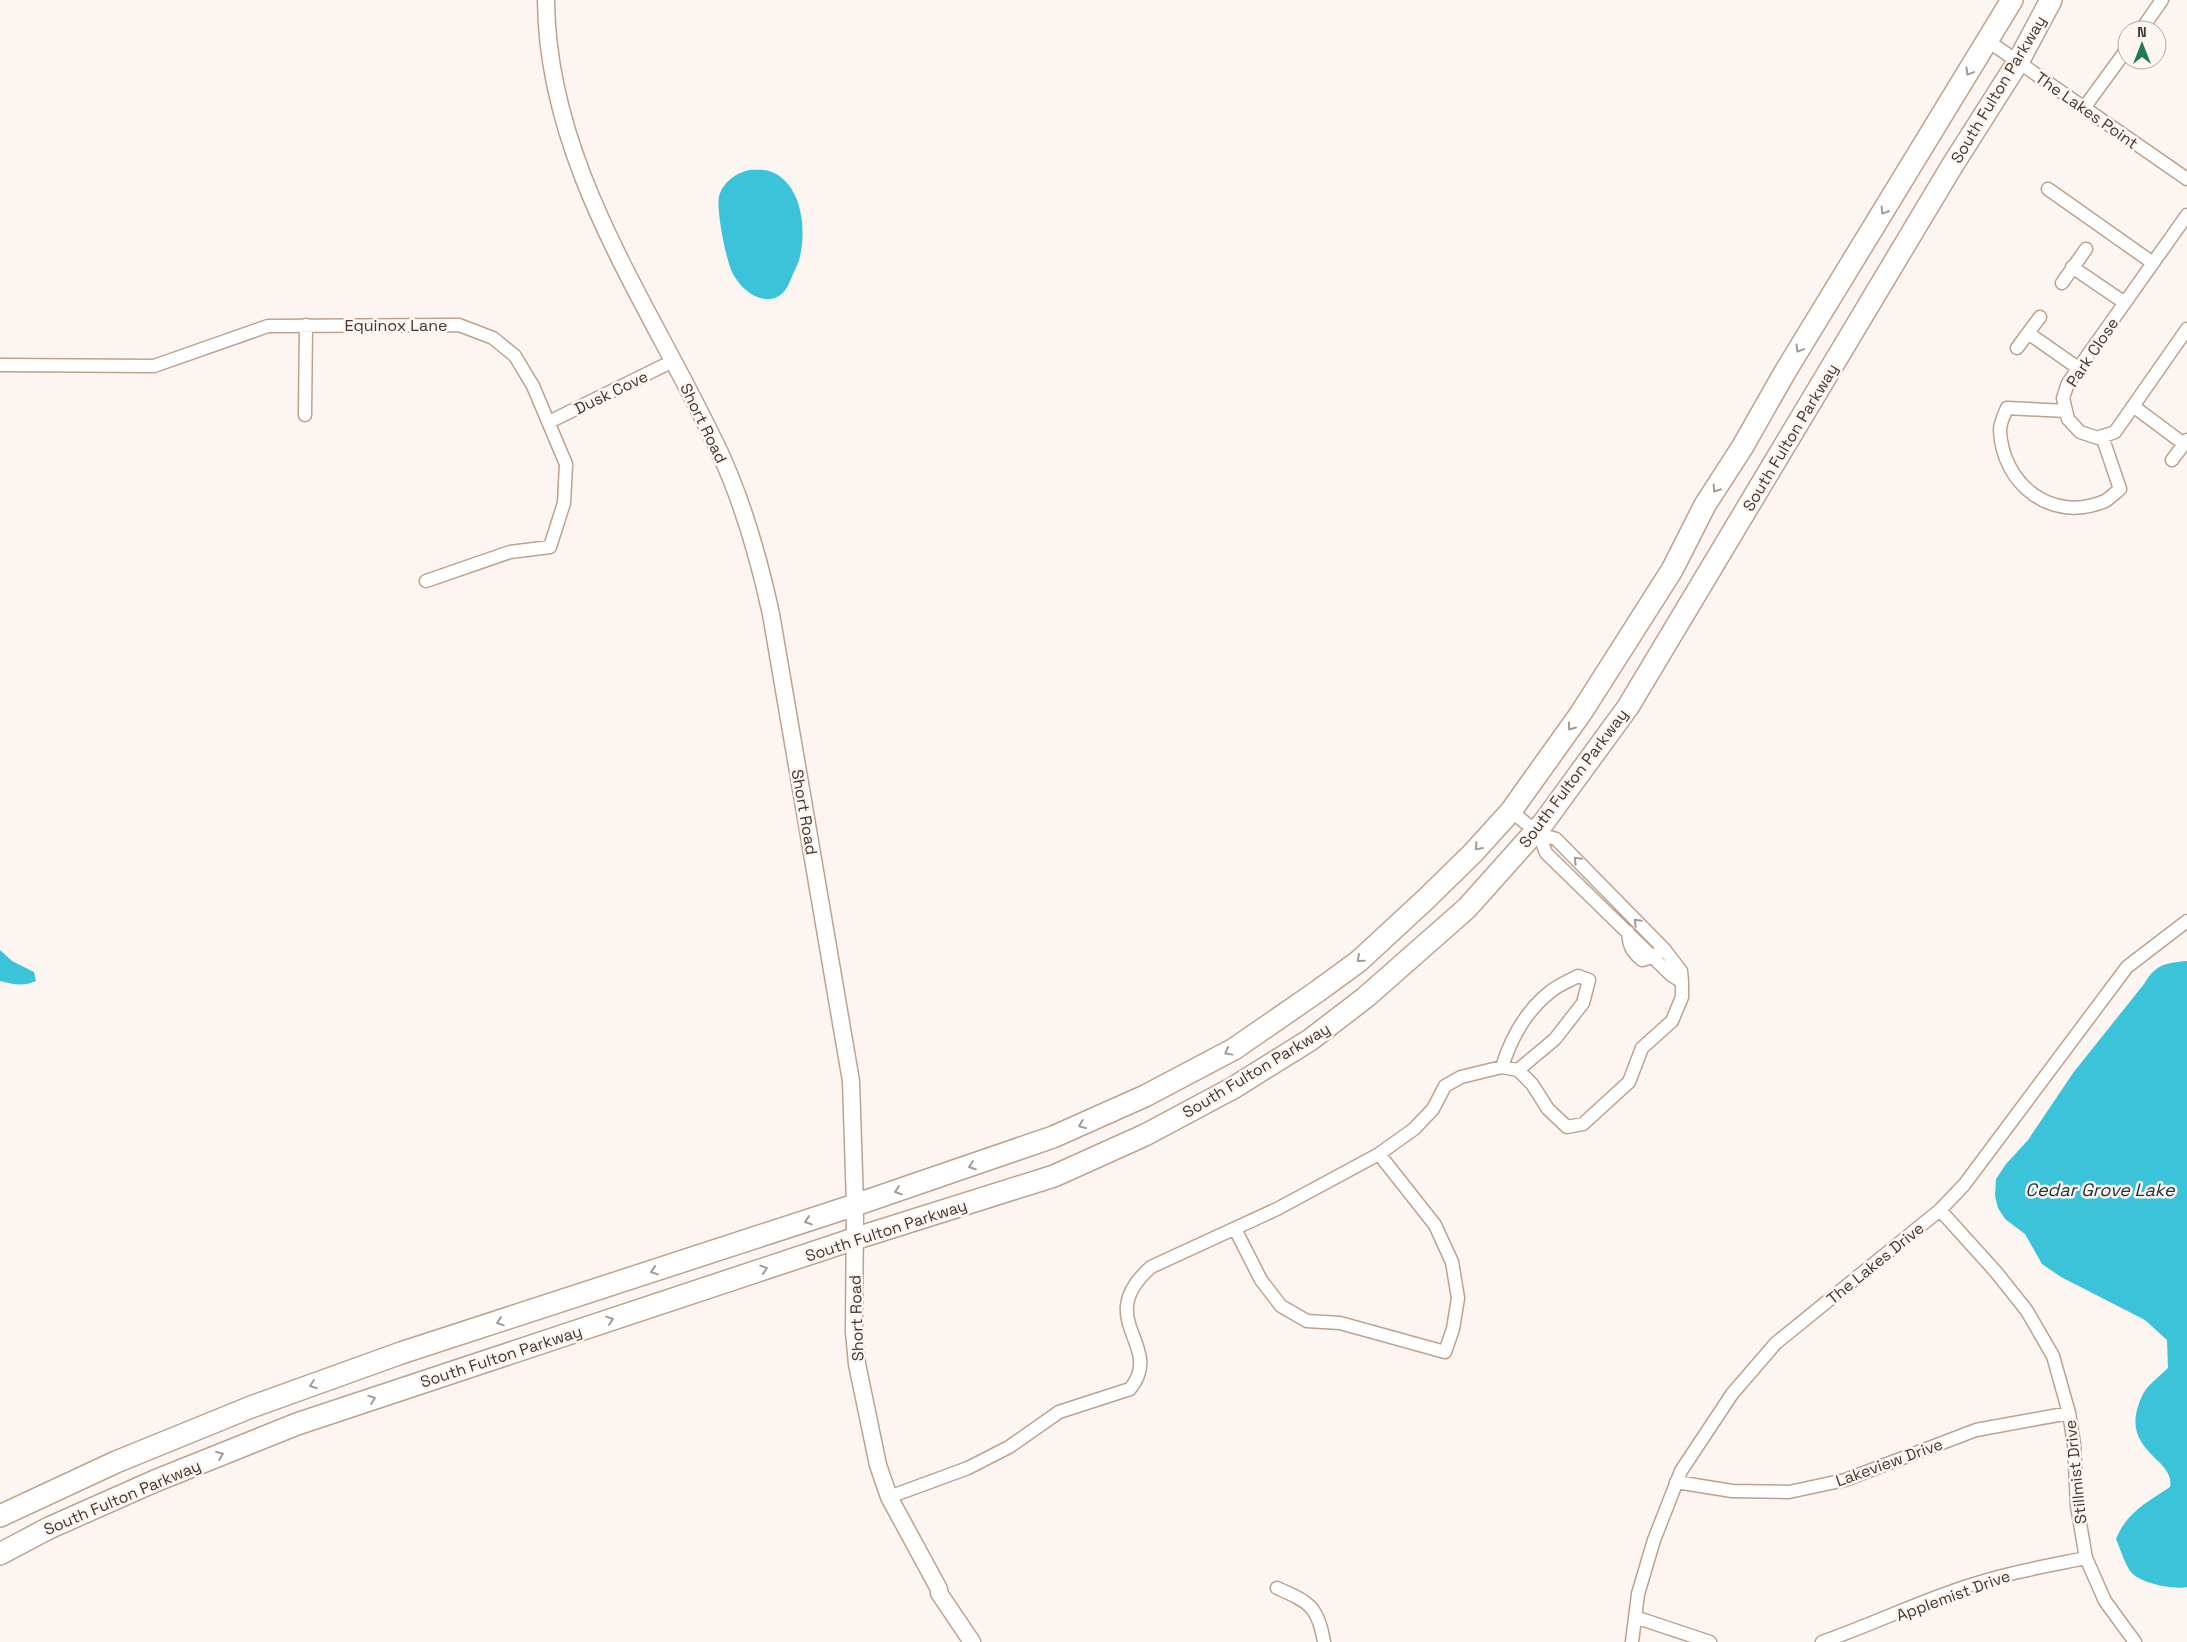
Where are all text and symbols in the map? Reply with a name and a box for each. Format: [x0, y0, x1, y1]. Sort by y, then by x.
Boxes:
street label: South Fulton Parkway [1946, 12, 2051, 167]
north arrow [2117, 20, 2167, 70]
text: N [2137, 23, 2147, 41]
one-way arrow [1965, 67, 1975, 76]
street label: The Lakes Point [2031, 67, 2142, 154]
one-way arrow [1881, 205, 1890, 214]
street label: Park Close [2062, 314, 2123, 391]
street label: Equinox Lane [344, 315, 448, 336]
one-way arrow [1796, 344, 1806, 353]
street label: South Fulton Parkway [1738, 360, 1843, 515]
street label: Dusk Cove [571, 366, 651, 419]
street label: Short Road [675, 380, 732, 467]
one-way arrow [1713, 483, 1722, 492]
street label: South Fulton Parkway [1514, 705, 1633, 852]
one-way arrow [1568, 721, 1577, 731]
street label: Short Road [787, 768, 822, 856]
one-way arrow [1475, 841, 1484, 850]
one-way arrow [1574, 857, 1583, 866]
one-way arrow [1634, 919, 1643, 928]
one-way arrow [1357, 953, 1366, 962]
street label: South Fulton Parkway [1179, 1018, 1334, 1123]
one-way arrow [1224, 1046, 1233, 1056]
one-way arrow [1078, 1118, 1087, 1129]
one-way arrow [968, 1160, 977, 1170]
water label: Cedar Grove Lake [2025, 1178, 2176, 1201]
one-way arrow [895, 1185, 903, 1195]
street label: South Fulton Parkway [803, 1194, 970, 1267]
one-way arrow [805, 1215, 813, 1225]
street label: The Lakes Drive [1822, 1218, 1928, 1309]
one-way arrow [650, 1265, 659, 1275]
one-way arrow [759, 1265, 768, 1275]
street label: Short Road [845, 1275, 868, 1361]
one-way arrow [496, 1316, 504, 1326]
one-way arrow [605, 1316, 613, 1326]
street label: South Fulton Parkway [418, 1320, 585, 1393]
one-way arrow [309, 1379, 317, 1389]
one-way arrow [368, 1395, 376, 1405]
street label: Stillmist Drive [2060, 1419, 2091, 1525]
street label: Lakeview Drive [1833, 1433, 1946, 1492]
one-way arrow [215, 1451, 224, 1462]
street label: South Fulton Parkway [40, 1455, 204, 1540]
street label: Applemist Drive [1893, 1565, 2013, 1626]

